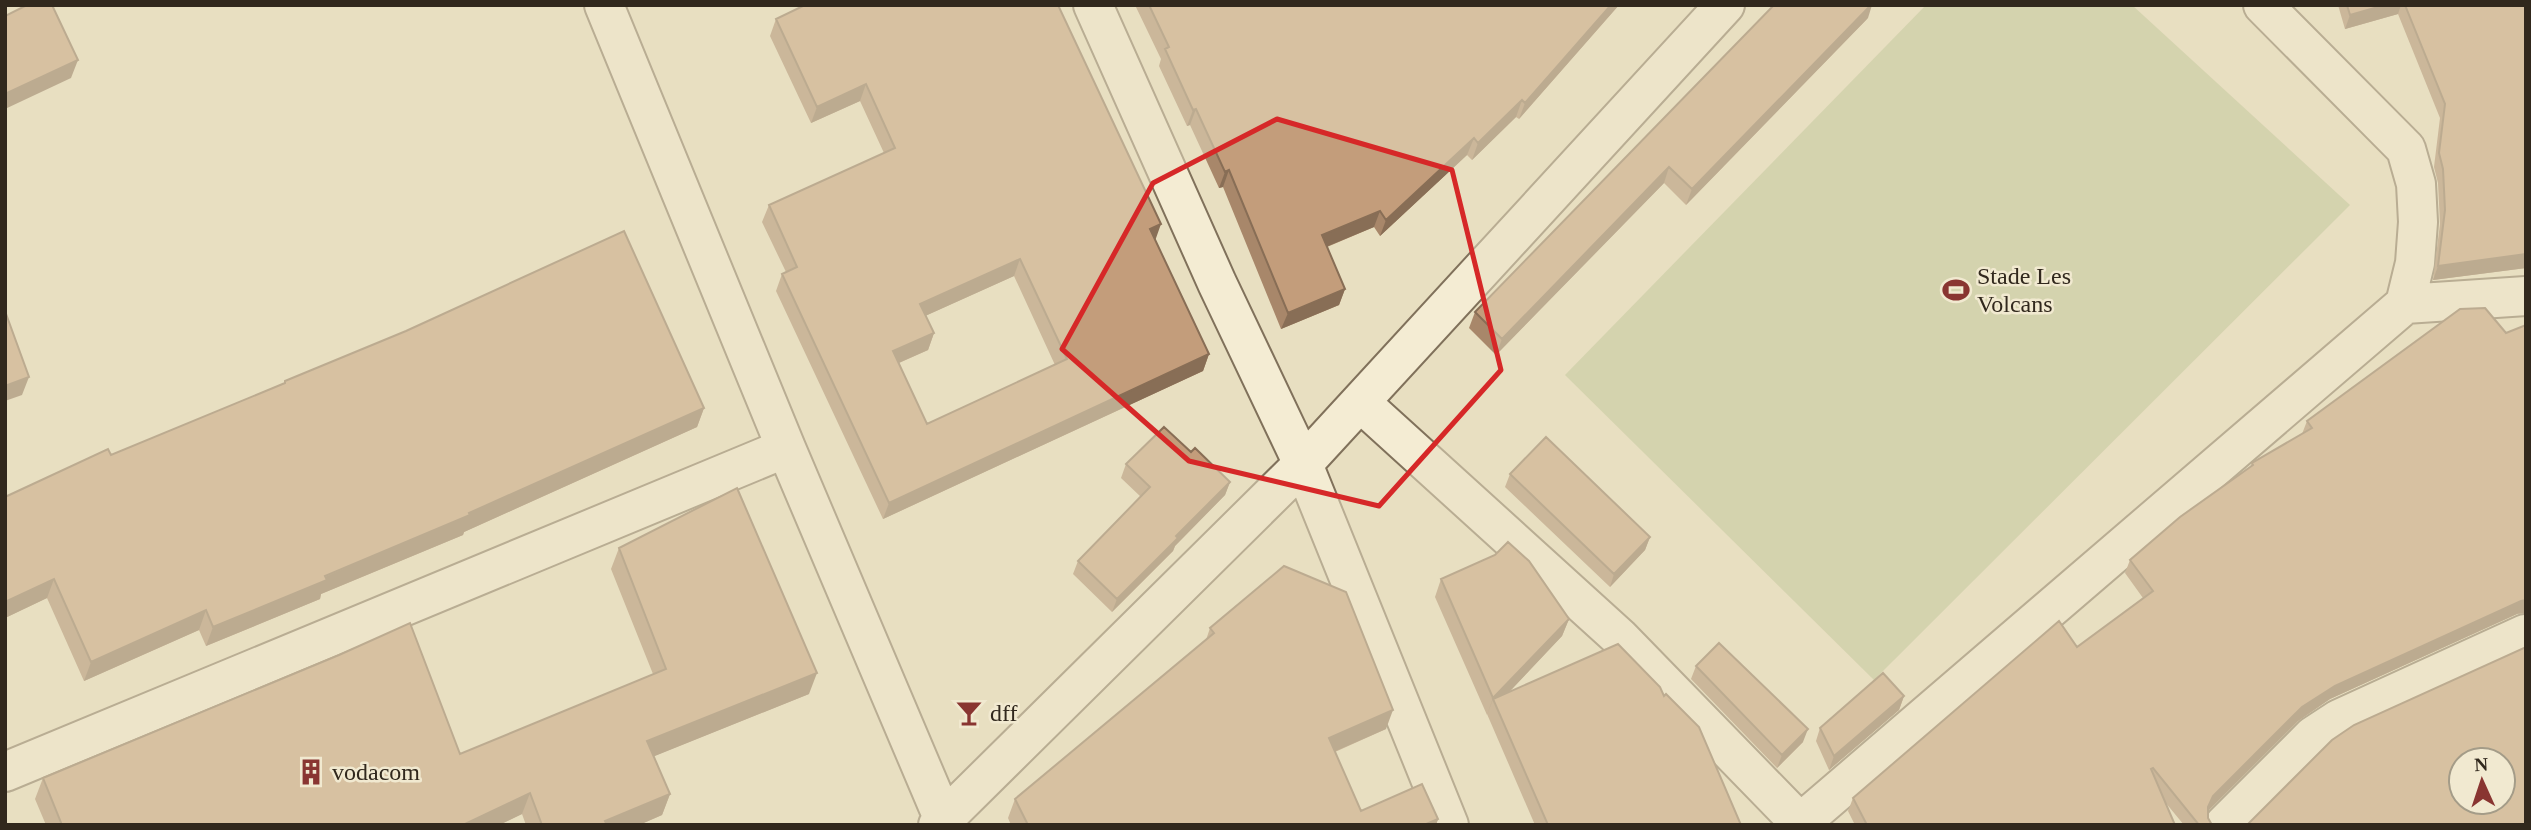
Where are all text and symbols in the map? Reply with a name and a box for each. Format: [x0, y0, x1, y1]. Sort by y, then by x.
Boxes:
place label: Stade Les Volcans [1977, 263, 2071, 317]
sports icon: Stade Les Volcans [1941, 275, 1971, 305]
bar icon: dff [954, 698, 984, 728]
place label: dff [990, 700, 1018, 726]
north arrow [2447, 746, 2517, 816]
text: N [2474, 754, 2489, 775]
building icon: vodacom [296, 757, 326, 787]
place label: vodacom [332, 759, 420, 785]

